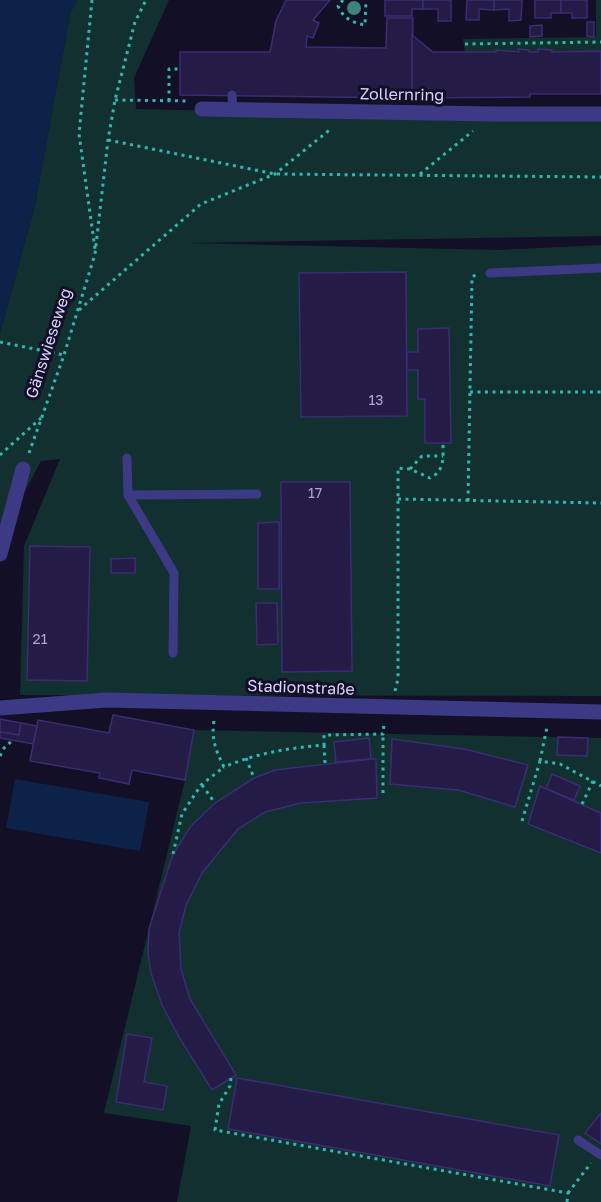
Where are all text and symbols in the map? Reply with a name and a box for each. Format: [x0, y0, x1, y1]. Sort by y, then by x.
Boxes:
street label: Zollernring [360, 83, 444, 105]
street label: Gänswieseweg [21, 285, 75, 401]
house number: 13 [369, 391, 383, 408]
house number: 17 [308, 484, 322, 501]
house number: 21 [33, 630, 48, 647]
street label: Stadionstraße [247, 675, 355, 699]

